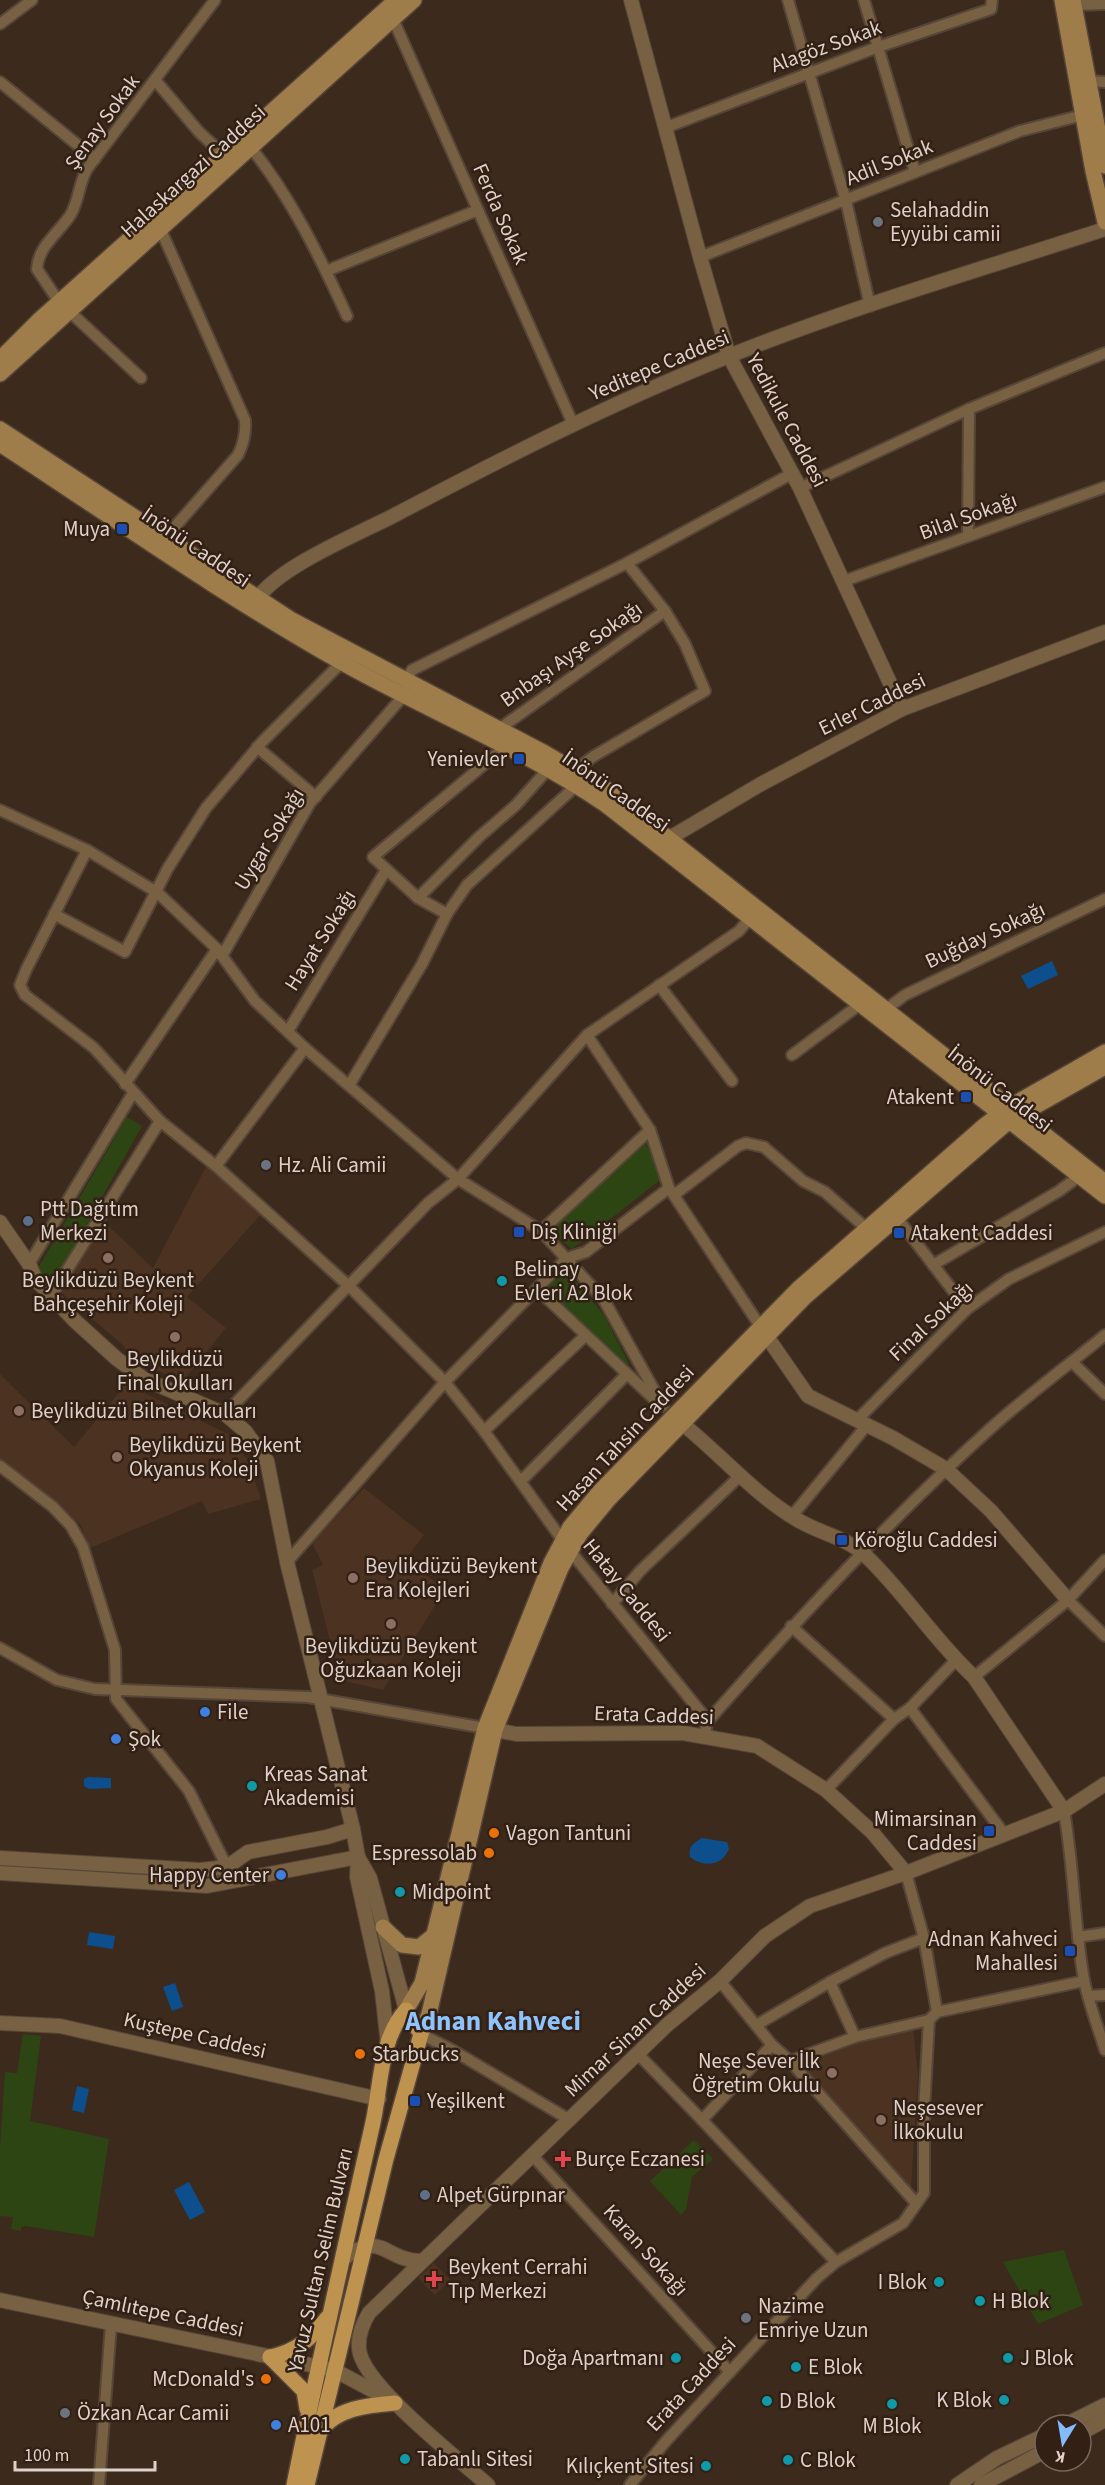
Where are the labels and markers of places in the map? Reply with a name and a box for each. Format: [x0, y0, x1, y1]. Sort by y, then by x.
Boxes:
place label: Selahaddin Eyyübi camii [890, 195, 1001, 249]
marker: Selahaddin Eyyübi camii [871, 215, 885, 229]
place label: Muya [63, 514, 110, 544]
marker: Muya [115, 522, 129, 536]
place label: Yenievler [426, 744, 508, 774]
marker: Yenievler [512, 752, 526, 766]
place label: Atakent [887, 1082, 954, 1112]
marker: Atakent [959, 1090, 973, 1104]
place label: Hz. Ali Camii [278, 1150, 387, 1180]
marker: Hz. Ali Camii [259, 1158, 273, 1172]
place label: Ptt Dağıtım Merkezi [40, 1194, 139, 1248]
marker: Ptt Dağıtım Merkezi [21, 1214, 35, 1228]
place label: Diş Kliniği [531, 1217, 617, 1247]
place label: Atakent Caddesi [911, 1218, 1053, 1248]
marker: Diş Kliniği [512, 1225, 526, 1239]
marker: Atakent Caddesi [892, 1226, 906, 1240]
marker: Beylikdüzü Beykent Bahçeşehir Koleji [101, 1251, 115, 1265]
place label: Belinay Evleri A2 Blok [514, 1254, 633, 1308]
place label: Beylikdüzü Beykent Bahçeşehir Koleji [22, 1265, 194, 1319]
marker: Belinay Evleri A2 Blok [495, 1274, 509, 1288]
marker: Beylikdüzü Final Okulları [168, 1330, 182, 1344]
place label: Beylikdüzü Final Okulları [117, 1344, 233, 1398]
place label: Beylikdüzü Bilnet Okulları [31, 1396, 257, 1426]
marker: Beylikdüzü Bilnet Okulları [12, 1404, 26, 1418]
place label: Beylikdüzü Beykent Okyanus Koleji [129, 1430, 301, 1484]
marker: Beylikdüzü Beykent Okyanus Koleji [110, 1450, 124, 1464]
place label: Köroğlu Caddesi [854, 1525, 998, 1555]
marker: Köroğlu Caddesi [835, 1533, 849, 1547]
place label: Beylikdüzü Beykent Era Kolejleri [365, 1551, 537, 1605]
marker: Beylikdüzü Beykent Era Kolejleri [346, 1571, 360, 1585]
marker: Beylikdüzü Beykent Oğuzkaan Koleji [384, 1617, 398, 1631]
place label: Beylikdüzü Beykent Oğuzkaan Koleji [305, 1631, 477, 1685]
place label: File [217, 1697, 248, 1727]
marker: File [198, 1705, 212, 1719]
place label: Şok [128, 1724, 162, 1754]
marker: Şok [109, 1732, 123, 1746]
place label: Kreas Sanat Akademisi [264, 1759, 368, 1813]
marker: Kreas Sanat Akademisi [245, 1779, 259, 1793]
place label: Mimarsinan Caddesi [874, 1804, 977, 1858]
place label: Vagon Tantuni [506, 1818, 631, 1848]
marker: Mimarsinan Caddesi [982, 1824, 996, 1838]
marker: Vagon Tantuni [487, 1826, 501, 1840]
place label: Espressolab [371, 1838, 477, 1868]
marker: Espressolab [482, 1846, 496, 1860]
place label: Happy Center [149, 1860, 270, 1890]
marker: Happy Center [274, 1868, 288, 1882]
place label: Midpoint [412, 1877, 491, 1907]
marker: Midpoint [393, 1885, 407, 1899]
place label: Adnan Kahveci Mahallesi [928, 1924, 1058, 1978]
marker: Adnan Kahveci Mahallesi [1063, 1944, 1077, 1958]
place label: Starbucks [372, 2039, 459, 2069]
place label: Neşe Sever İlk Öğretim Okulu [692, 2046, 821, 2100]
marker: Starbucks [353, 2047, 367, 2061]
marker: Neşe Sever İlk Öğretim Okulu [825, 2066, 839, 2080]
place label: Yeşilkent [426, 2086, 505, 2116]
place label: Neşesever İlkokulu [893, 2093, 984, 2147]
marker: Yeşilkent [408, 2094, 422, 2108]
marker: Neşesever İlkokulu [874, 2113, 888, 2127]
place label: Burçe Eczanesi [575, 2144, 705, 2174]
marker: Burçe Eczanesi [556, 2152, 570, 2166]
place label: Alpet Gürpınar [437, 2180, 565, 2210]
marker: Alpet Gürpınar [418, 2188, 432, 2202]
place label: Beykent Cerrahi Tıp Merkezi [448, 2252, 588, 2306]
place label: I Blok [878, 2267, 928, 2297]
marker: Beykent Cerrahi Tıp Merkezi [425, 2270, 443, 2288]
marker: I Blok [932, 2275, 946, 2289]
place label: H Blok [992, 2286, 1050, 2316]
place label: Nazime Emriye Uzun [758, 2291, 868, 2345]
marker: H Blok [973, 2294, 987, 2308]
marker: Nazime Emriye Uzun [739, 2311, 753, 2325]
place label: Doğa Apartmanı [522, 2343, 664, 2373]
place label: J Blok [1020, 2343, 1074, 2373]
marker: Doğa Apartmanı [669, 2351, 683, 2365]
marker: J Blok [1001, 2351, 1015, 2365]
place label: E Blok [808, 2352, 863, 2382]
marker: E Blok [789, 2360, 803, 2374]
place label: McDonald's [152, 2364, 254, 2394]
marker: McDonald's [259, 2372, 273, 2386]
place label: K Blok [936, 2385, 993, 2415]
place label: D Blok [779, 2386, 836, 2416]
marker: K Blok [997, 2393, 1011, 2407]
marker: D Blok [760, 2394, 774, 2408]
marker: M Blok [885, 2397, 899, 2411]
place label: Özkan Acar Camii [77, 2398, 229, 2428]
marker: Özkan Acar Camii [58, 2406, 72, 2420]
place label: A101 [288, 2410, 331, 2440]
place label: M Blok [863, 2411, 922, 2441]
marker: A101 [269, 2418, 283, 2432]
place label: Tabanlı Sitesi [417, 2444, 533, 2474]
place label: C Blok [800, 2445, 856, 2475]
place label: Kılıçkent Sitesi [566, 2451, 694, 2481]
marker: Tabanlı Sitesi [398, 2452, 412, 2466]
marker: C Blok [781, 2453, 795, 2467]
marker: Kılıçkent Sitesi [699, 2459, 713, 2473]

